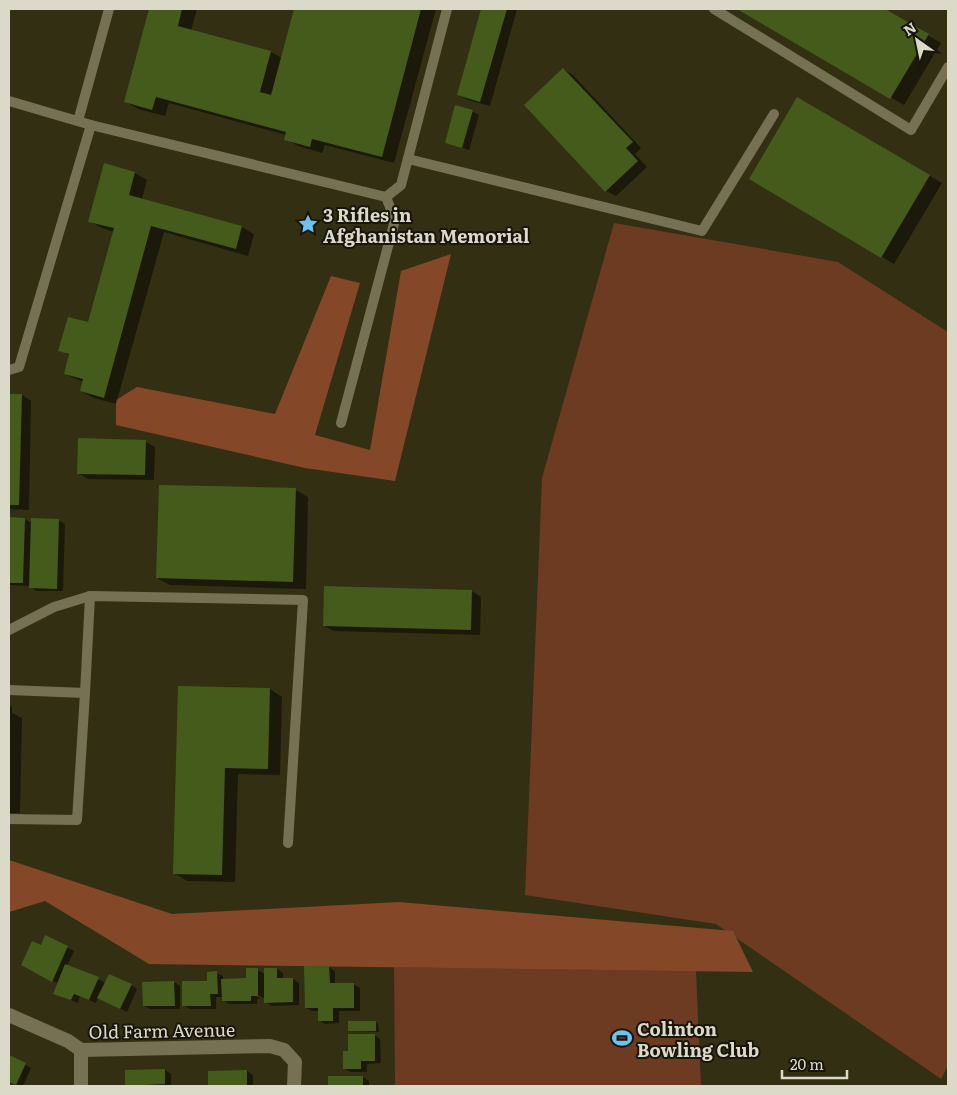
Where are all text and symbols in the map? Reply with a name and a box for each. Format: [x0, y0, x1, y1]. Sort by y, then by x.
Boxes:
north arrow [892, 15, 942, 65]
text: N [899, 17, 920, 40]
place label: 3 Rifles in Afghanistan Memorial [323, 201, 530, 249]
place icon: 3 Rifles in Afghanistan Memorial [297, 213, 319, 235]
street label: Old Farm Avenue [88, 1015, 236, 1045]
place label: Colinton Bowling Club [637, 1015, 759, 1063]
sports icon: Colinton Bowling Club [611, 1027, 633, 1049]
scale bar [782, 1048, 847, 1080]
text: 20 m [790, 1052, 824, 1075]

